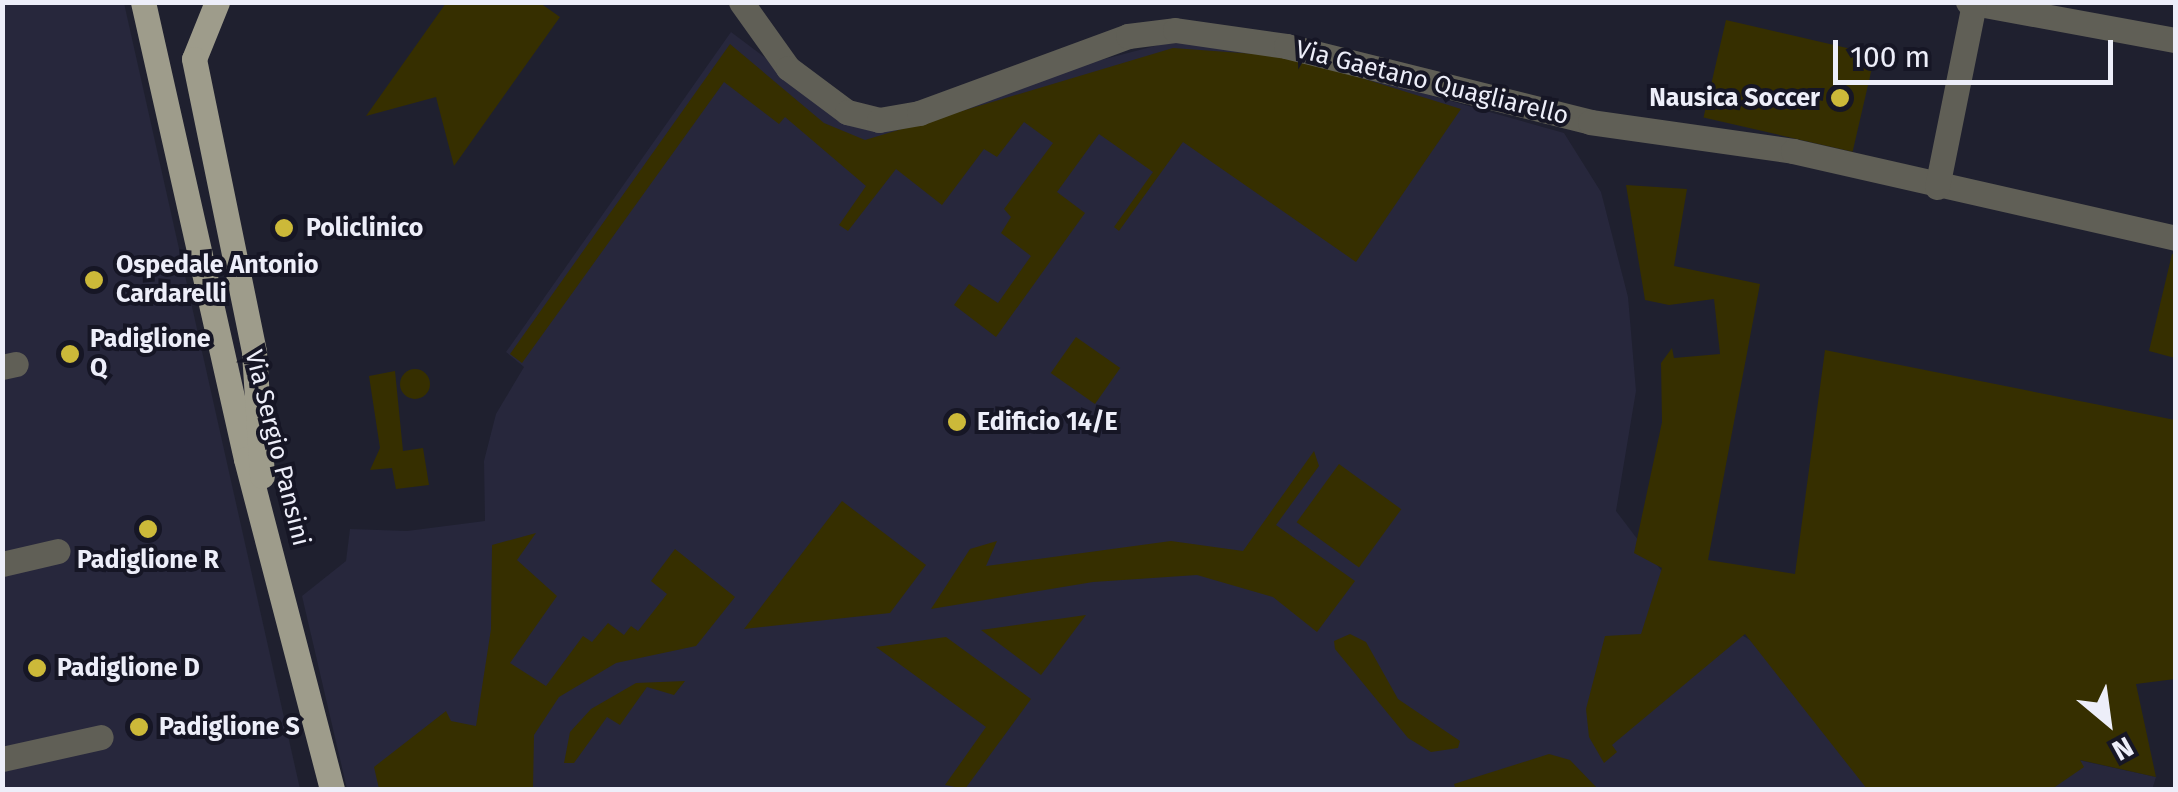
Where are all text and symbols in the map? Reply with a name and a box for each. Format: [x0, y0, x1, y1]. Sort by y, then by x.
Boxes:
scale bar [1838, 20, 2118, 82]
street label: Via Gaetano Quagliarello [1292, 35, 1572, 131]
text: 100 m [1850, 39, 1930, 75]
place label: Nausica Soccer [1649, 83, 1820, 113]
marker: Nausica Soccer [1829, 87, 1851, 109]
place label: Policlinico [306, 213, 423, 243]
marker: Policlinico [271, 215, 297, 241]
place label: Ospedale Antonio Cardarelli [116, 251, 319, 310]
marker: Ospedale Antonio Cardarelli [81, 267, 107, 293]
place label: Padiglione Q [90, 325, 211, 384]
marker: Padiglione Q [59, 343, 81, 365]
street label: Via Sergio Pansini [238, 347, 316, 549]
place label: Edificio 14/E [977, 407, 1118, 437]
marker: Edificio 14/E [946, 411, 968, 433]
marker: Padiglione R [137, 518, 159, 540]
place label: Padiglione R [77, 545, 219, 575]
place label: Padiglione D [57, 653, 200, 683]
marker: Padiglione D [26, 657, 48, 679]
north arrow [2058, 672, 2158, 772]
place label: Padiglione S [159, 712, 300, 742]
marker: Padiglione S [128, 716, 150, 738]
text: N [2107, 730, 2139, 768]

